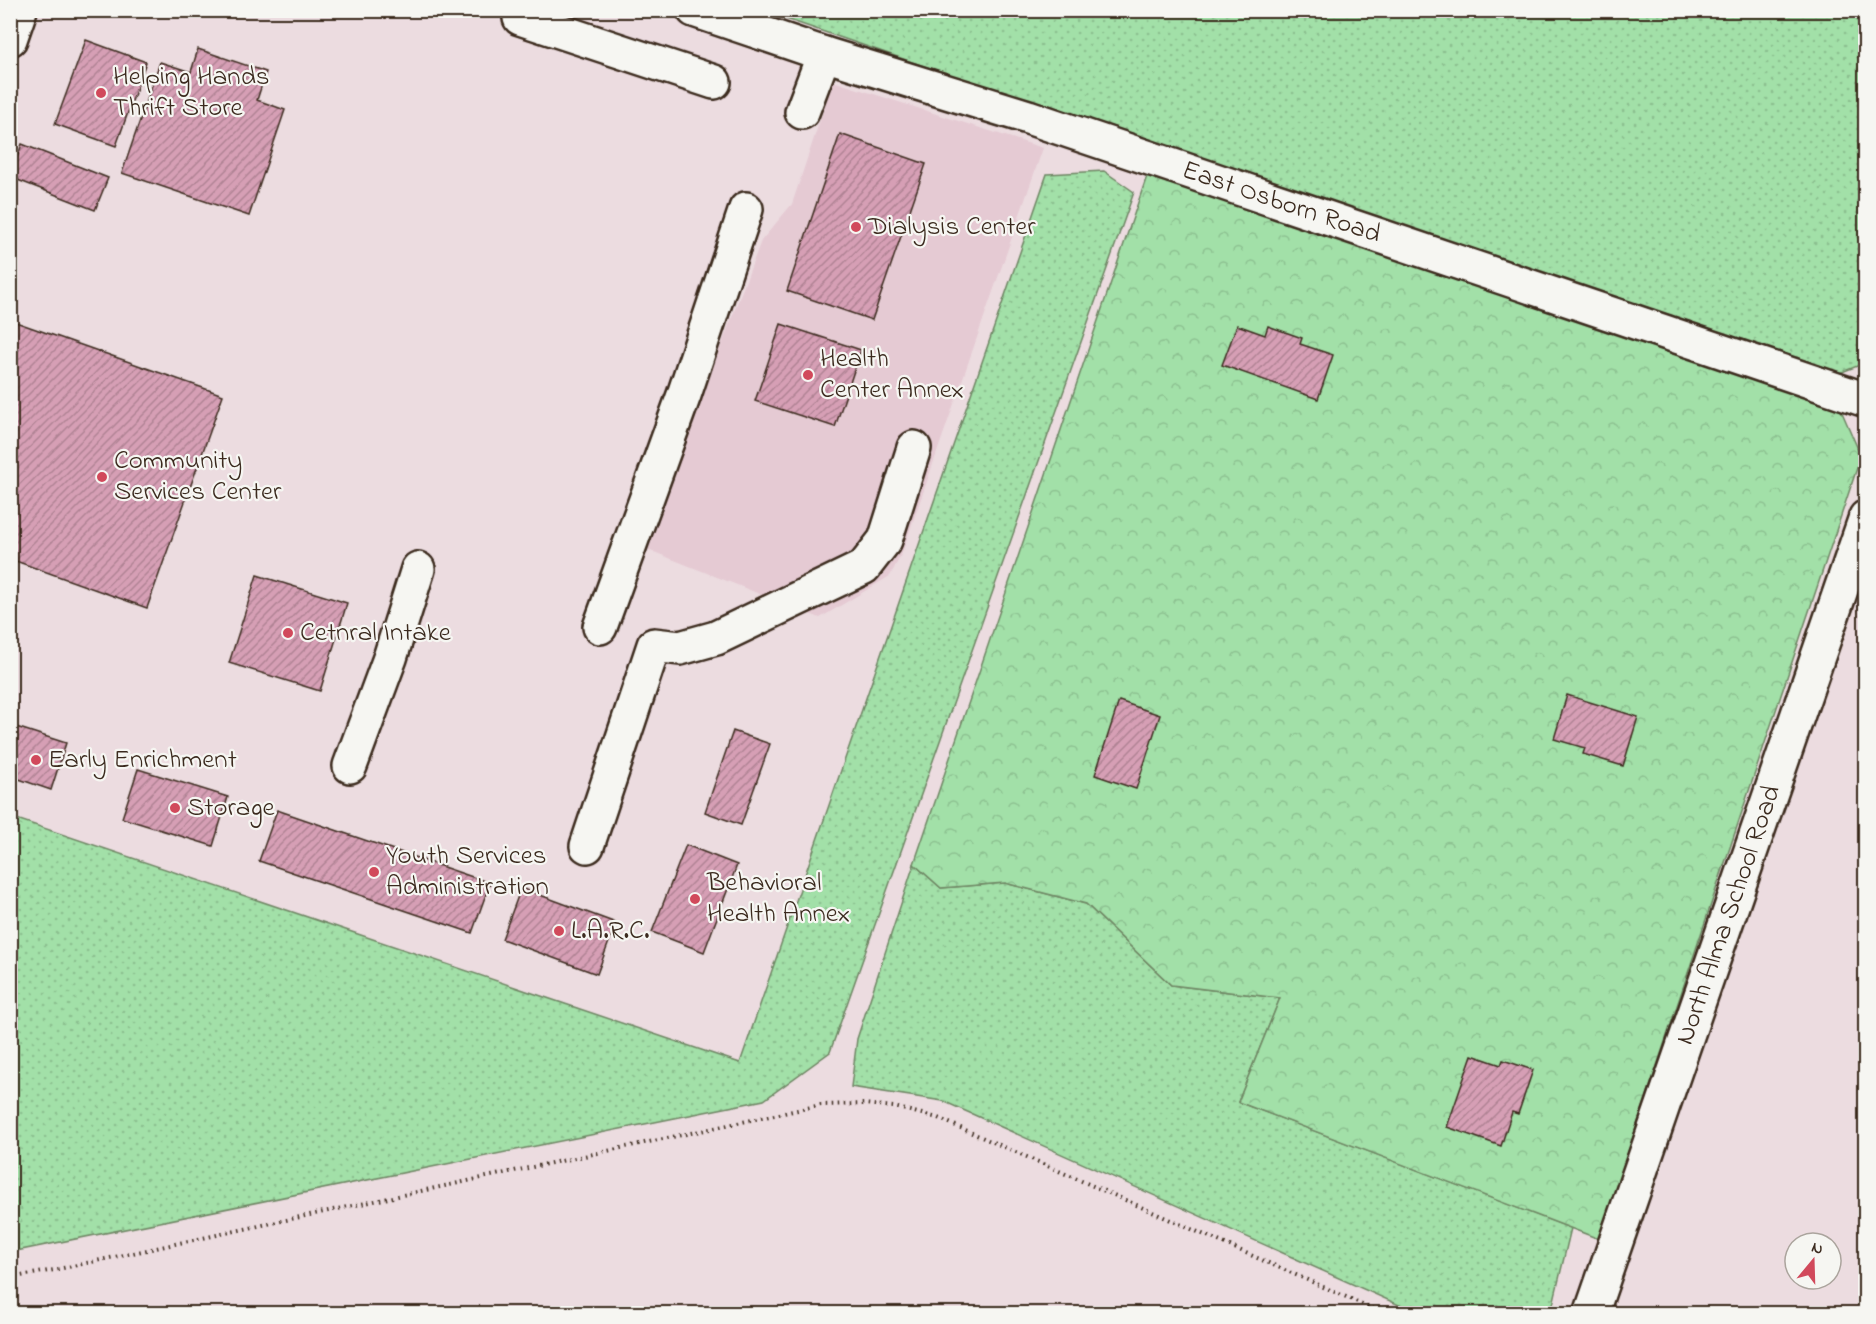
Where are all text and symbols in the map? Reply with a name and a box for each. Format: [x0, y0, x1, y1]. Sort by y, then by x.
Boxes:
place label: Helping Hands Thrift Store [113, 58, 270, 128]
marker: Helping Hands Thrift Store [94, 86, 108, 100]
street label: East Osborn Road [1177, 151, 1386, 254]
place label: Dialysis Center [867, 208, 1036, 247]
marker: Dialysis Center [849, 220, 863, 234]
place label: Health Center Annex [820, 340, 964, 410]
marker: Health Center Annex [801, 368, 815, 382]
place label: Community Services Center [114, 442, 282, 512]
marker: Community Services Center [95, 470, 109, 484]
place label: Cetnral Intake [300, 614, 452, 653]
marker: Cetnral Intake [281, 626, 295, 640]
place label: Early Enrichment [48, 741, 237, 780]
marker: Early Enrichment [29, 753, 43, 767]
street label: North Alma School Road [1666, 780, 1791, 1050]
place label: Storage [187, 789, 276, 828]
marker: Storage [168, 801, 182, 815]
place label: Youth Services Administration [386, 837, 549, 907]
place label: Behavioral Health Annex [706, 864, 850, 934]
marker: Youth Services Administration [367, 865, 381, 879]
marker: Behavioral Health Annex [688, 892, 702, 906]
place label: L.A.R.C. [571, 912, 649, 951]
marker: L.A.R.C. [552, 924, 566, 938]
north arrow [1783, 1231, 1843, 1291]
text: N [1808, 1236, 1826, 1262]

